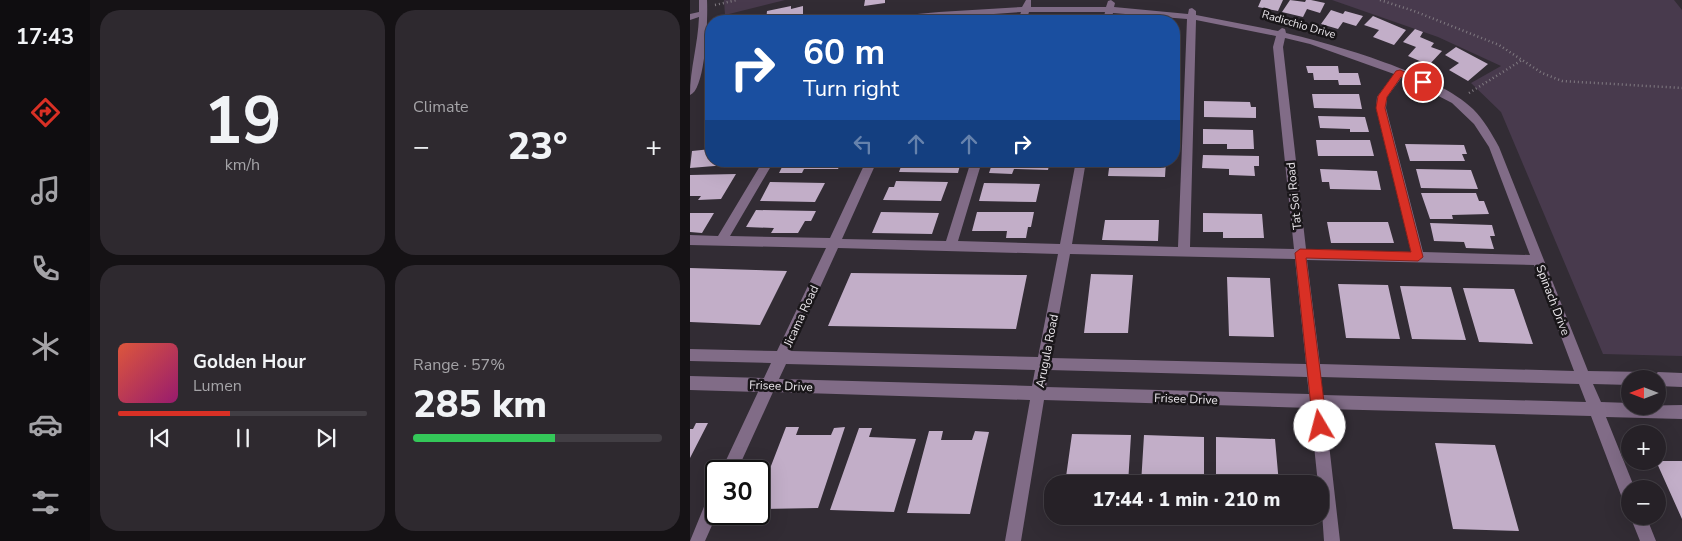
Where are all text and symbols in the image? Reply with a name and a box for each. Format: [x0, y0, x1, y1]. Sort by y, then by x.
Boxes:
street label: Radicchio Drive [1260, 7, 1338, 42]
text: 17:43 [16, 22, 74, 52]
text: 60 m [803, 29, 885, 76]
icon: right [720, 35, 785, 100]
pin [1402, 61, 1444, 103]
icon: arrive [1409, 68, 1437, 96]
text: Turn right [803, 74, 899, 104]
text: 19 [203, 77, 282, 166]
icon: directions [28, 95, 63, 130]
text: Climate [413, 96, 468, 118]
text: 23° [507, 121, 568, 172]
text: − [413, 128, 430, 166]
text: + [645, 128, 662, 166]
icon: left [849, 130, 877, 158]
icon: ahead [902, 130, 930, 158]
icon: ahead [955, 130, 983, 158]
icon: right [1008, 130, 1036, 158]
text: km/h [225, 154, 260, 176]
street label: Tat Soi Road [1283, 161, 1305, 231]
icon: music [28, 173, 63, 208]
icon: phone [28, 251, 63, 286]
street label: Spinach Drive [1532, 262, 1574, 338]
street label: Jicama Road [779, 283, 822, 350]
street label: Arugula Road [1032, 313, 1062, 389]
icon: climate [28, 329, 63, 364]
text: Golden Hour [193, 349, 306, 375]
text: Range · 57% [413, 354, 505, 376]
north arrow [1621, 370, 1666, 415]
map controls [1621, 370, 1666, 525]
text: Lumen [193, 375, 242, 397]
street label: Frisee Drive [749, 377, 813, 395]
text: 285 km [413, 379, 547, 430]
street label: Frisee Drive [1154, 390, 1218, 408]
position arrow [1293, 399, 1345, 451]
icon: car [28, 407, 63, 442]
icon: previous [146, 424, 174, 452]
icon: pause [229, 424, 257, 452]
icon: next [312, 424, 340, 452]
button: + [1621, 425, 1666, 470]
speed limit sign: 30 [705, 460, 770, 525]
button: − [1621, 480, 1666, 525]
icon: filters [28, 485, 63, 520]
text: 17:44 · 1 min · 210 m [1093, 487, 1280, 513]

